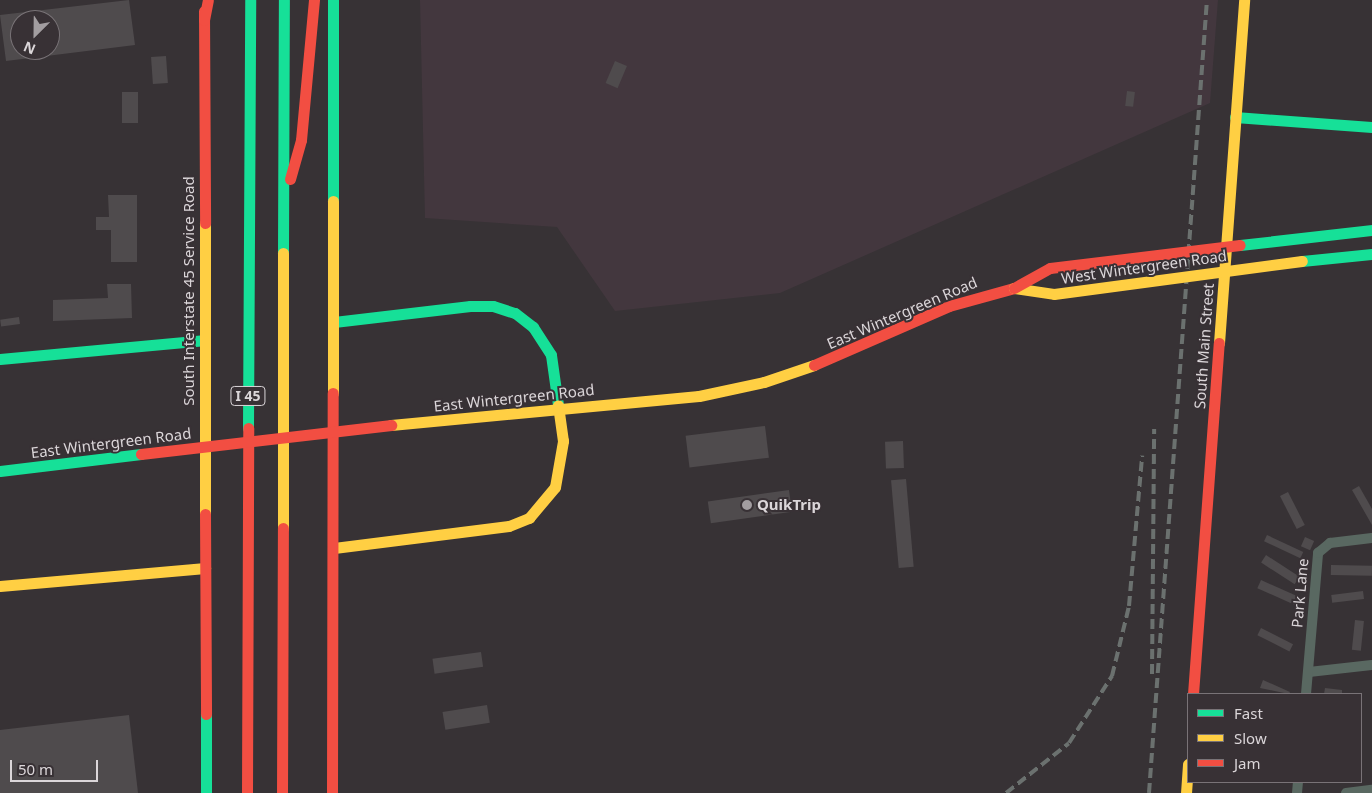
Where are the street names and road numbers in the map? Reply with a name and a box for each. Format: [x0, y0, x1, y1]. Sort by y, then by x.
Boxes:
street label: South Interstate 45 Service Road [180, 176, 198, 406]
street label: West Wintergreen Road [1060, 246, 1228, 288]
street label: East Wintergreen Road [824, 273, 980, 353]
street label: South Main Street [1191, 282, 1217, 410]
street label: East Wintergreen Road [433, 381, 595, 415]
road number: I 45 [229, 384, 267, 408]
street label: East Wintergreen Road [30, 424, 192, 462]
street label: Park Lane [1288, 558, 1312, 628]

